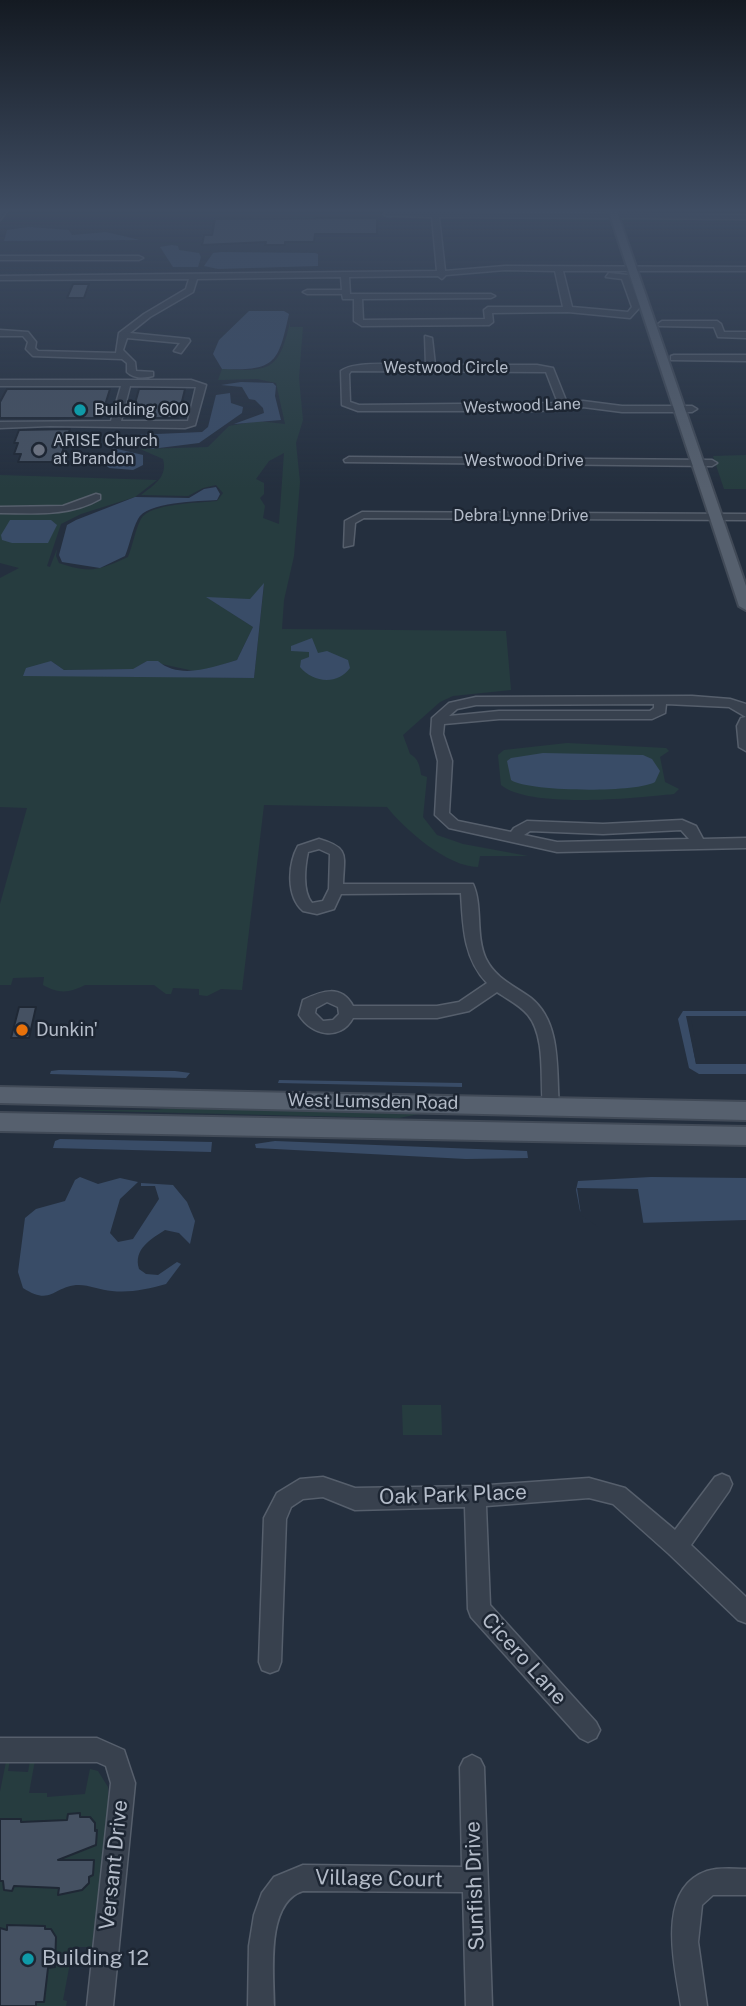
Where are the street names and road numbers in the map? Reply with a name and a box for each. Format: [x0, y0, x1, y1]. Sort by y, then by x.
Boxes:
street label: Westwood Circle [384, 358, 508, 378]
street label: Westwood Lane [463, 394, 581, 418]
street label: Westwood Drive [464, 451, 584, 471]
street label: Debra Lynne Drive [453, 506, 589, 526]
street label: West Lumsden Road [287, 1090, 459, 1114]
street label: Oak Park Place [379, 1480, 527, 1510]
street label: Cicero Lane [476, 1608, 572, 1710]
street label: Versant Drive [95, 1799, 133, 1931]
street label: Sunfish Drive [460, 1821, 490, 1951]
street label: Village Court [315, 1865, 443, 1893]

